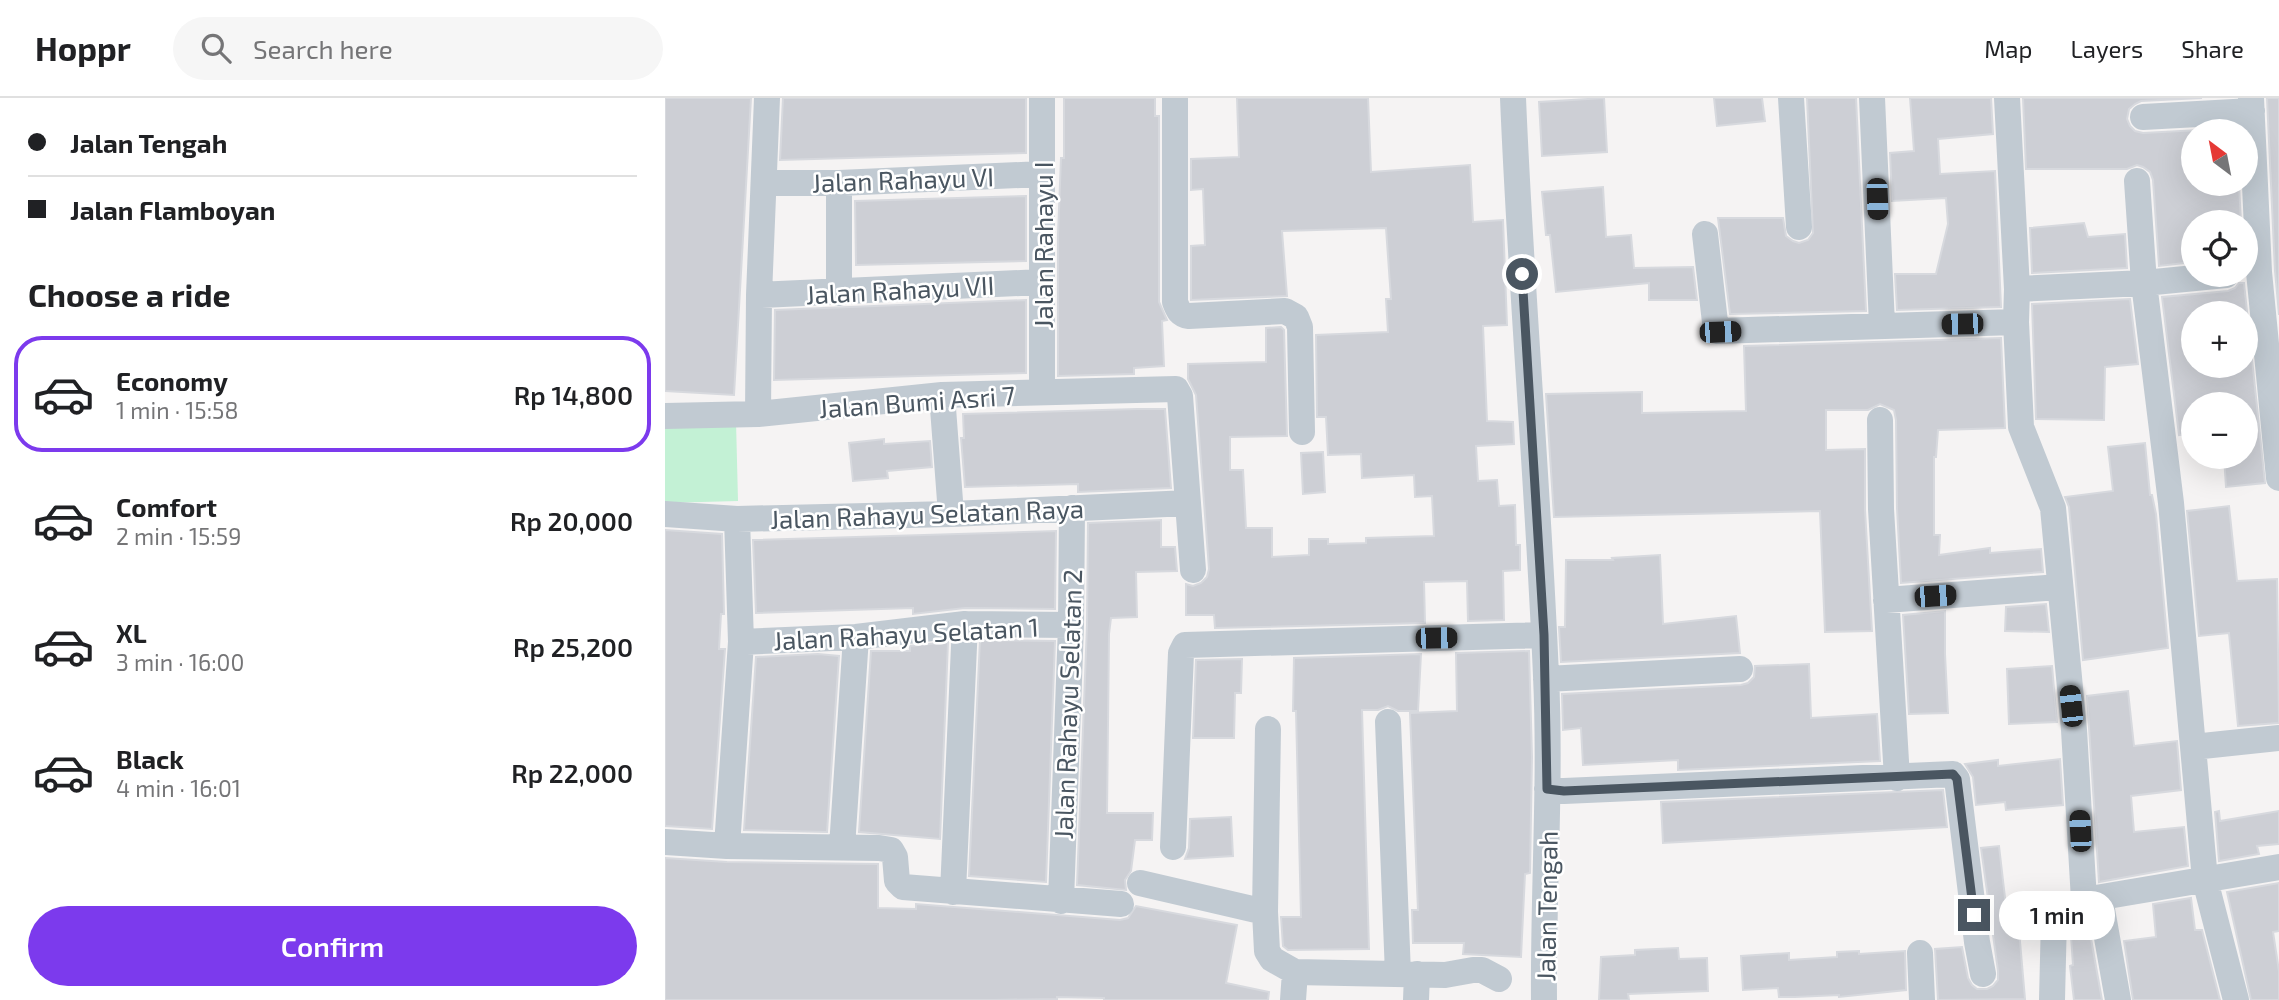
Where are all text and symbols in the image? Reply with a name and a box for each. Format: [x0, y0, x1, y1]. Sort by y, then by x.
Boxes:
search box [173, 17, 663, 80]
text: Hoppr [35, 28, 131, 68]
icon: search [197, 29, 235, 67]
text: Search here [253, 33, 393, 64]
text: Map [1984, 34, 2032, 63]
text: Layers [2070, 34, 2143, 63]
text: Share [2181, 34, 2244, 63]
north arrow [2181, 119, 2257, 196]
map controls [2181, 119, 2258, 469]
text: Jalan Tengah [70, 127, 227, 158]
street label: Jalan Rahayu VI [811, 160, 995, 198]
street label: Jalan Rahayu I [1027, 162, 1058, 328]
car [1866, 178, 1889, 220]
text: Jalan Flamboyan [70, 194, 275, 225]
button: locate [2181, 210, 2258, 287]
route start [1506, 258, 1538, 290]
street label: Jalan Rahayu VII [805, 269, 995, 309]
text: Choose a ride [28, 275, 231, 313]
button: + [2181, 301, 2258, 378]
car [1941, 313, 1984, 335]
car [1699, 321, 1742, 343]
icon: car [32, 363, 95, 426]
text: Economy [116, 365, 228, 396]
text: Rp 14,800 [514, 379, 633, 410]
street label: Jalan Bumi Asri 7 [818, 379, 1016, 423]
button: − [2181, 392, 2258, 469]
text: 1 min · 15:58 [116, 396, 238, 424]
icon: car [32, 489, 95, 552]
text: Comfort [116, 491, 217, 522]
street label: Jalan Rahayu Selatan Raya [770, 492, 1084, 534]
text: Rp 20,000 [510, 505, 633, 536]
text: 2 min · 15:59 [116, 522, 241, 550]
street label: Jalan Rahayu Selatan 2 [1047, 568, 1087, 840]
car [1914, 584, 1957, 608]
street label: Jalan Rahayu Selatan 1 [772, 611, 1040, 655]
icon: car [32, 615, 95, 678]
text: XL [116, 617, 147, 648]
car [1415, 627, 1458, 649]
text: Rp 25,200 [513, 631, 633, 662]
text: 3 min · 16:00 [116, 648, 244, 676]
car [2059, 684, 2084, 728]
icon: car [32, 741, 95, 804]
text: Black [116, 743, 184, 774]
text: Rp 22,000 [511, 757, 633, 788]
text: 4 min · 16:01 [116, 774, 241, 802]
car [2069, 809, 2092, 853]
street label: Jalan Tengah [1529, 831, 1563, 981]
callout: 1 min [1999, 890, 2114, 940]
route end [1958, 899, 1990, 931]
text: 1 min [2030, 901, 2084, 929]
button: Confirm [28, 906, 637, 986]

